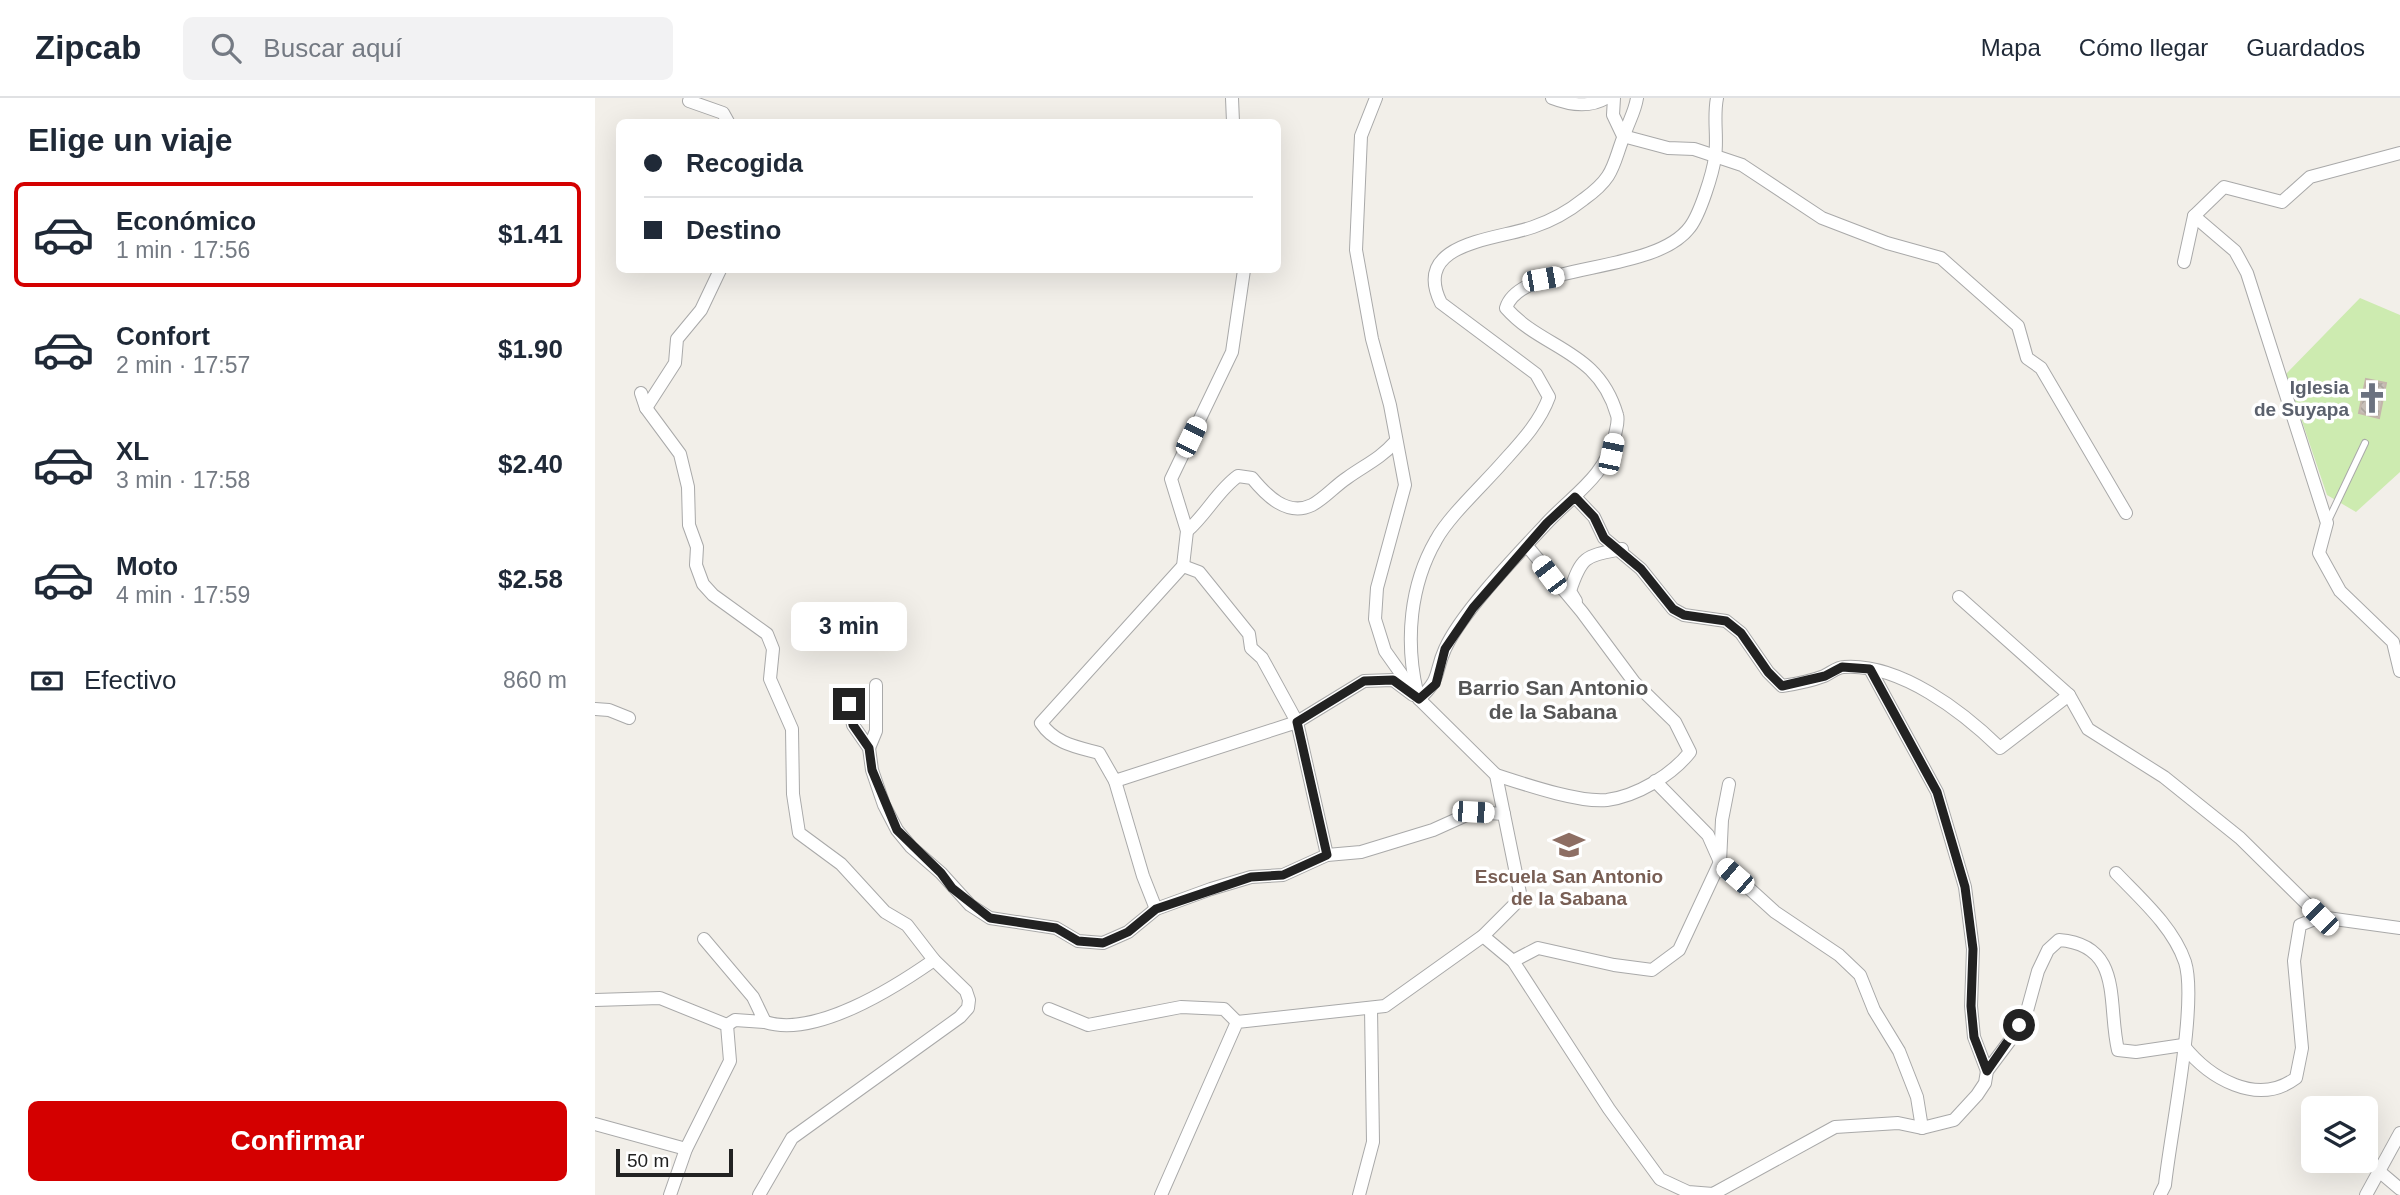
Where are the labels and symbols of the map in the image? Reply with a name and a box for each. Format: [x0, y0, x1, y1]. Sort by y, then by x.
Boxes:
car [1521, 265, 1566, 293]
place label: Iglesia de Suyapa [2254, 377, 2349, 420]
church icon: Iglesia de Suyapa [2355, 381, 2389, 415]
car [1173, 414, 1210, 460]
car [1597, 431, 1626, 477]
car [1528, 552, 1571, 598]
callout: 3 min [791, 602, 907, 652]
district label: Barrio San Antonio de la Sabana [1458, 676, 1648, 723]
route end [833, 688, 865, 720]
car [1452, 800, 1495, 824]
school or university icon: Escuela San Antonio de la Sabana [1552, 828, 1586, 862]
car [1713, 854, 1758, 898]
place label: Escuela San Antonio de la Sabana [1475, 866, 1663, 909]
car [2298, 895, 2343, 939]
route start [2003, 1009, 2035, 1041]
scale bar [616, 1146, 733, 1178]

